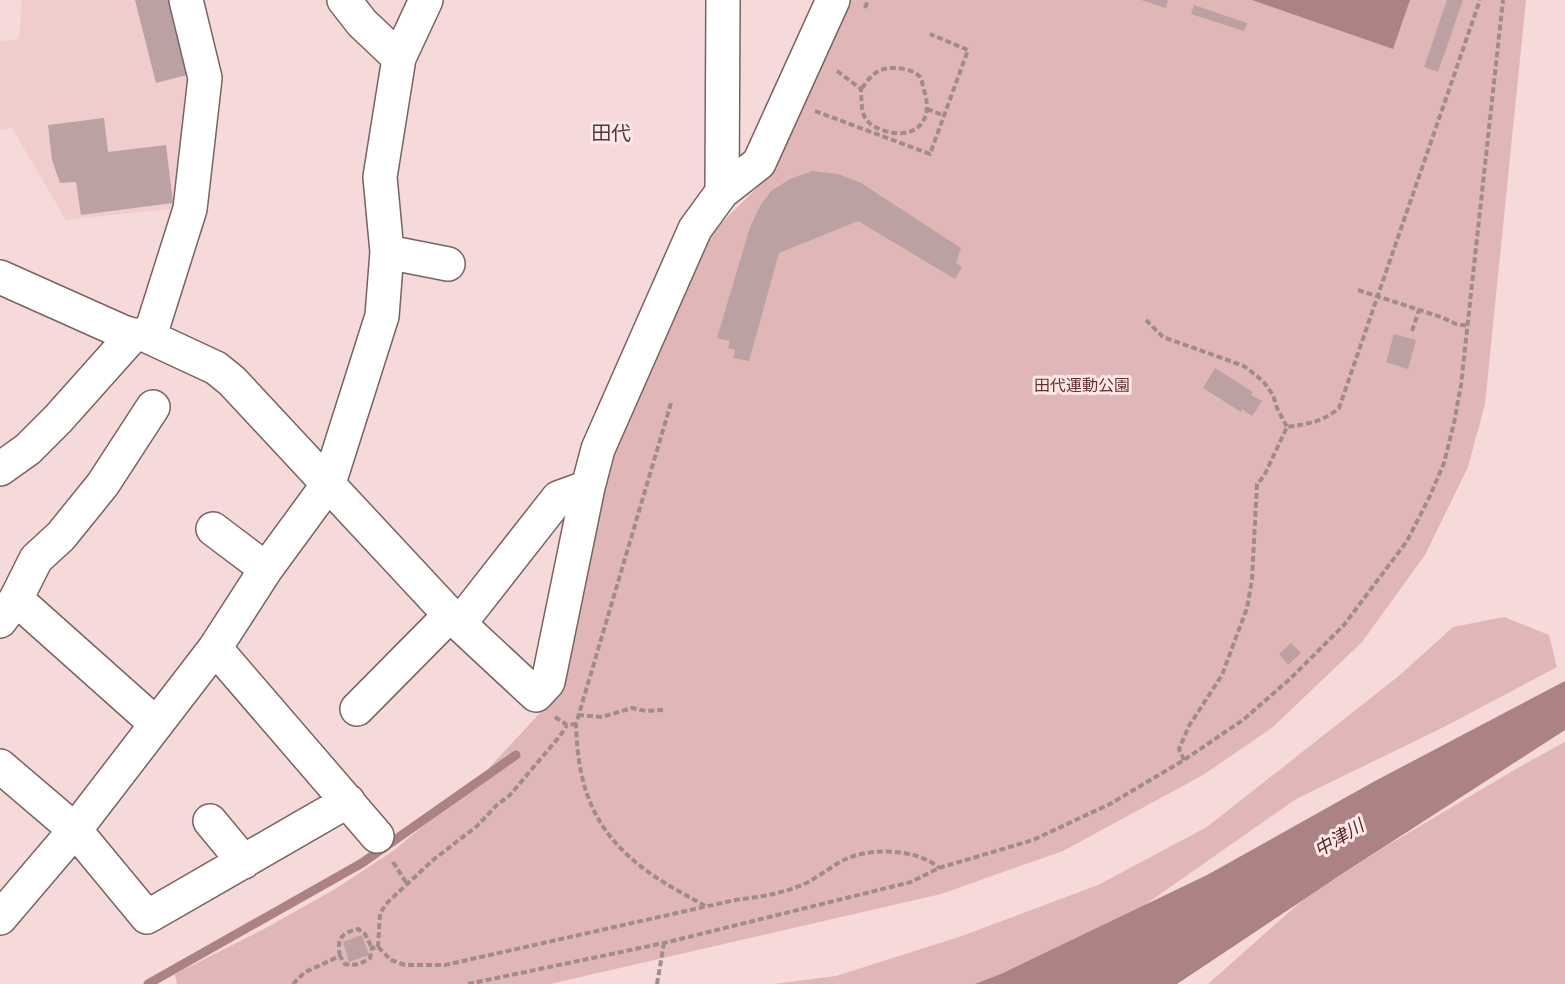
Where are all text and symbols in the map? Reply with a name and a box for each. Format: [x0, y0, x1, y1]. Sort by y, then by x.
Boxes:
district label: 田代 [591, 119, 631, 146]
park label: 田代運動公園 [1034, 374, 1130, 396]
water label: 中津川 [1309, 812, 1370, 861]

